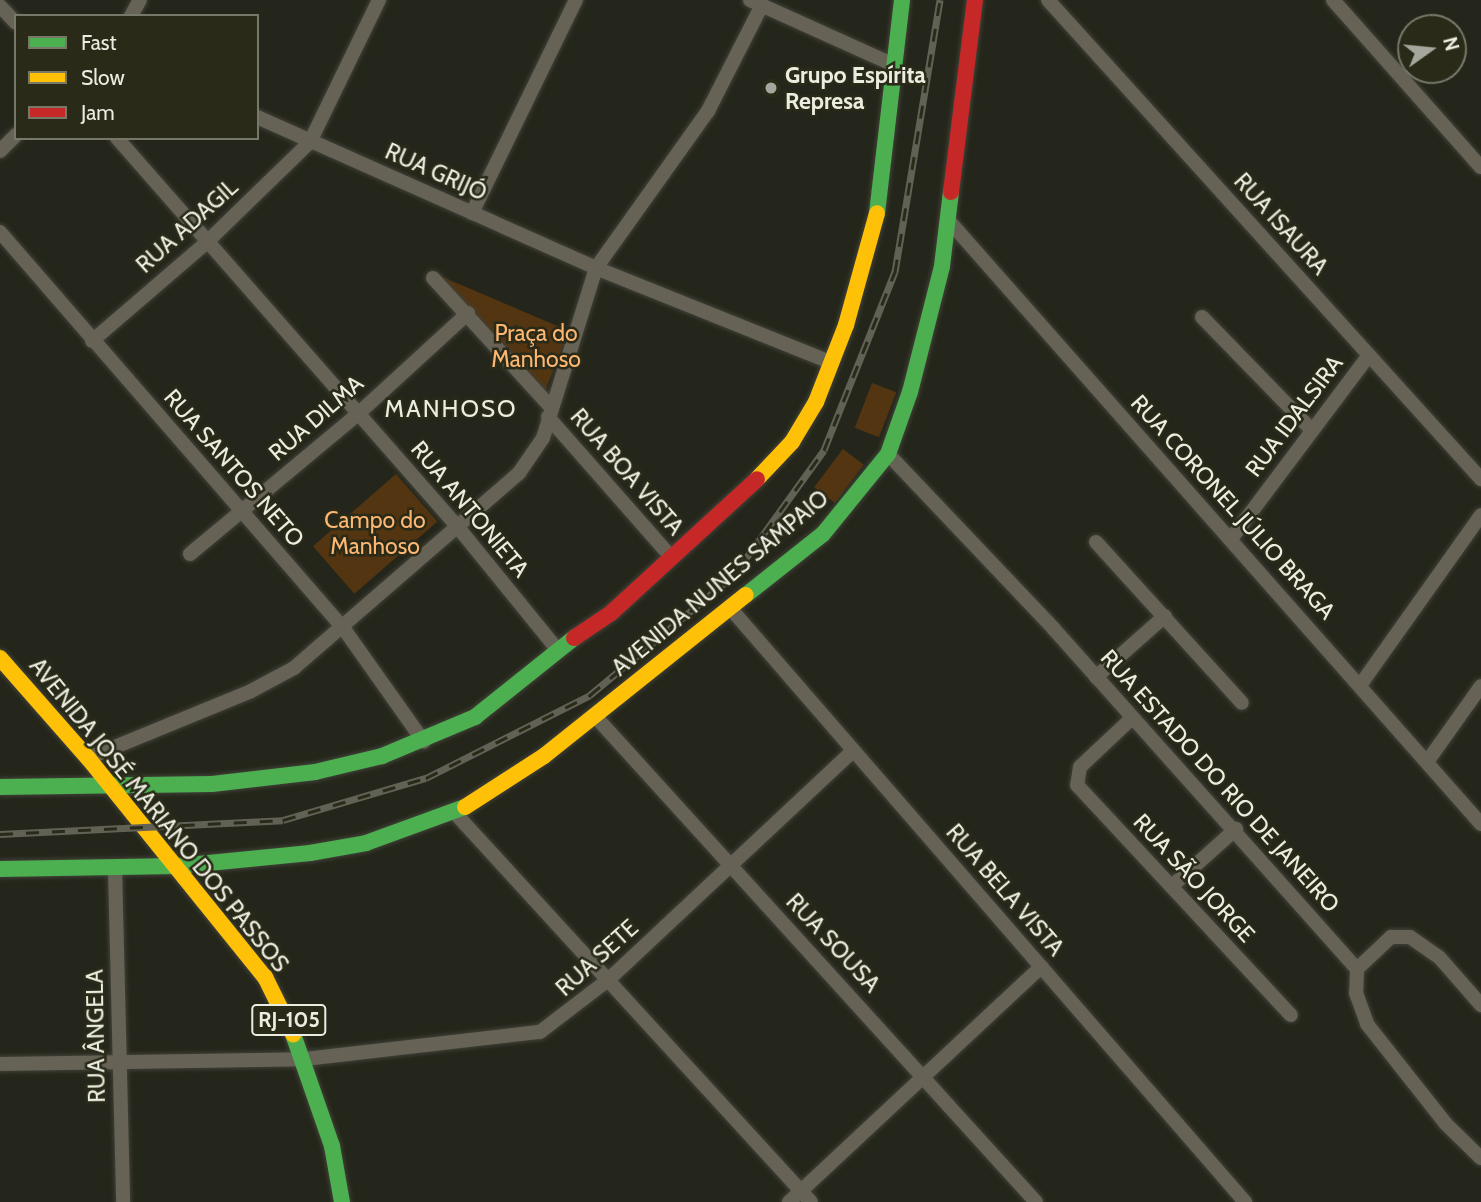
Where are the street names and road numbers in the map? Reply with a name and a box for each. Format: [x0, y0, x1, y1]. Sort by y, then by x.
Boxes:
street label: RUA GRIJÓ [381, 137, 491, 207]
street label: RUA ISAURA [1228, 167, 1334, 281]
street label: RUA ADAGIL [131, 173, 243, 279]
street label: RUA IDALSIRA [1239, 350, 1349, 482]
street label: RUA DILMA [263, 369, 369, 467]
street label: RUA SANTOS NETO [158, 384, 310, 552]
street label: RUA CORONEL JÚLIO BRAGA [1125, 389, 1341, 625]
street label: RUA BOA VISTA [565, 403, 689, 541]
street label: RUA ANTONIETA [405, 435, 535, 583]
street label: AVENIDA NUNES SAMPAIO [606, 484, 834, 682]
street label: RUA ESTADO DO RIO DE JANEIRO [1095, 644, 1345, 918]
street label: AVENIDA JOSÉ MARIANO DOS PASSOS [24, 652, 294, 978]
street label: RUA SÃO JORGE [1128, 808, 1260, 948]
street label: RUA BELA VISTA [940, 819, 1070, 961]
street label: RUA SOUSA [780, 888, 886, 998]
street label: RUA SETE [550, 914, 644, 1002]
street label: RUA ÂNGELA [81, 969, 111, 1103]
road number: RJ-105 [250, 1002, 328, 1038]

